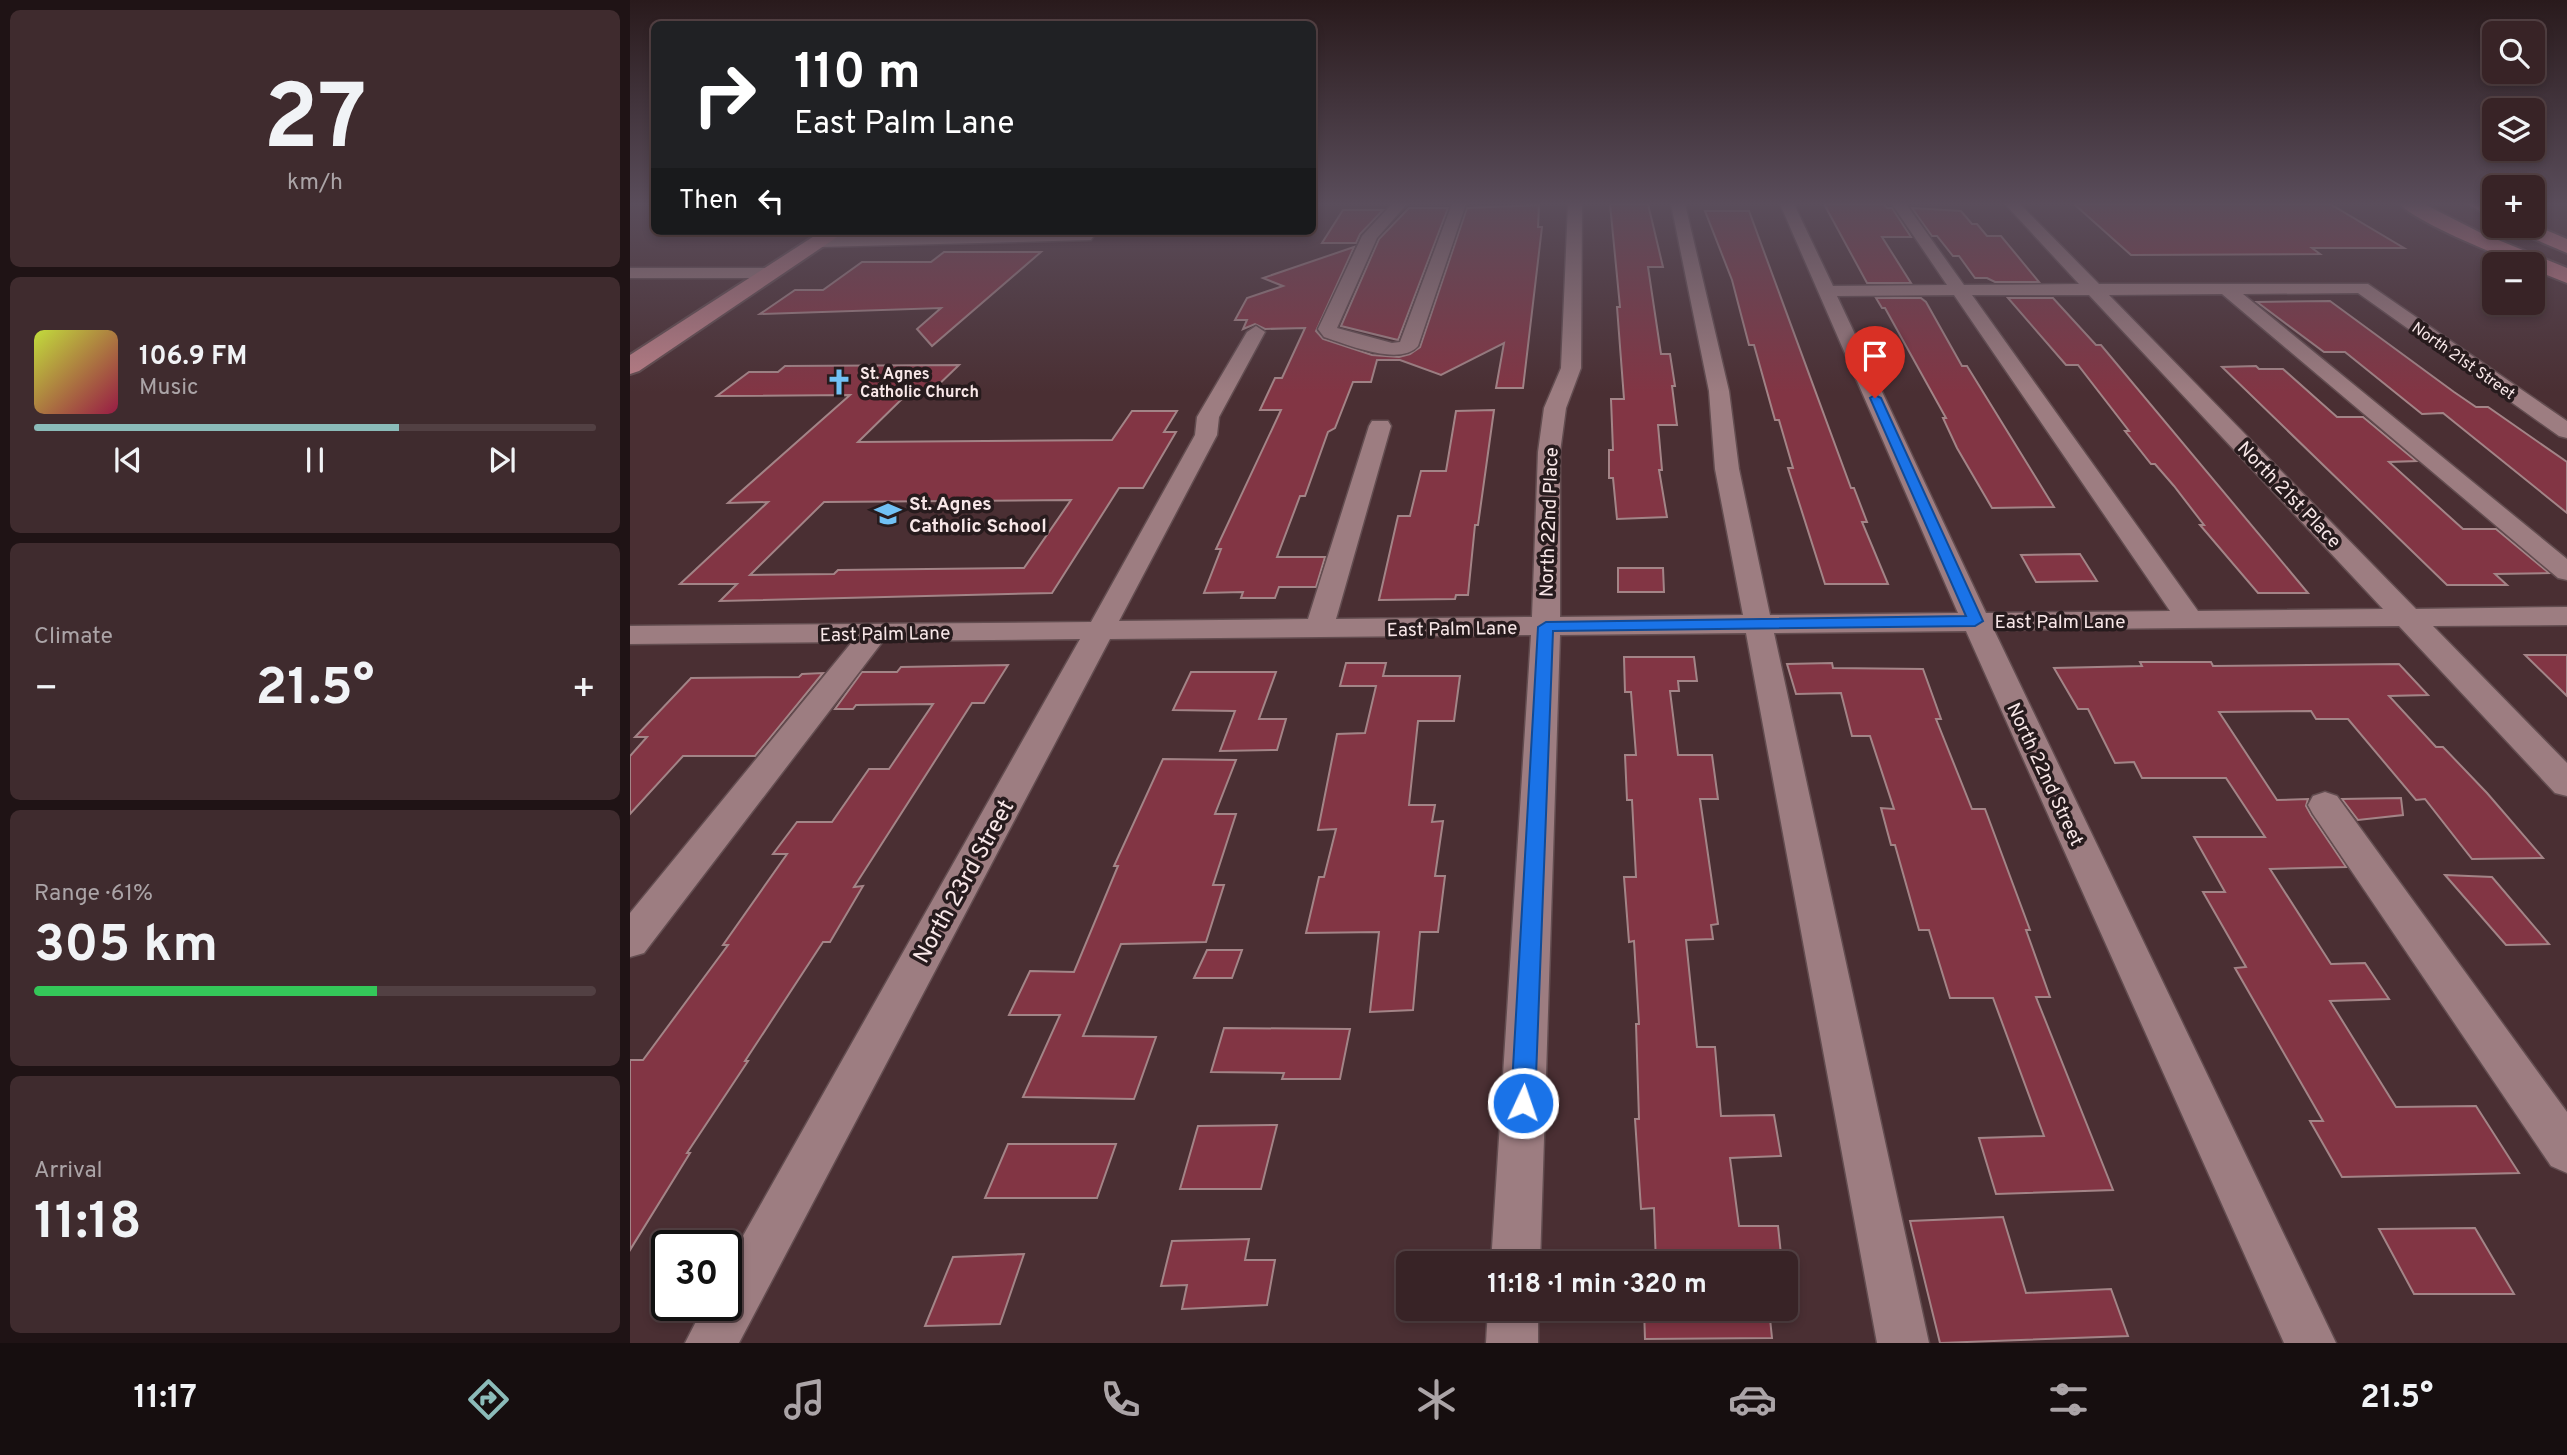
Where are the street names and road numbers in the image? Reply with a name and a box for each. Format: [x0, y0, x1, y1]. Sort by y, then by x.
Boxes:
street label: North 21st Street [2407, 319, 2518, 405]
street label: North 21st Place [2231, 437, 2346, 554]
street label: North 22nd Place [1535, 447, 1565, 598]
street label: East Palm Lane [1995, 611, 2125, 635]
street label: East Palm Lane [1386, 617, 1518, 643]
street label: East Palm Lane [819, 622, 951, 648]
street label: North 22nd Street [2000, 699, 2088, 850]
street label: North 23rd Street [908, 795, 1022, 969]

